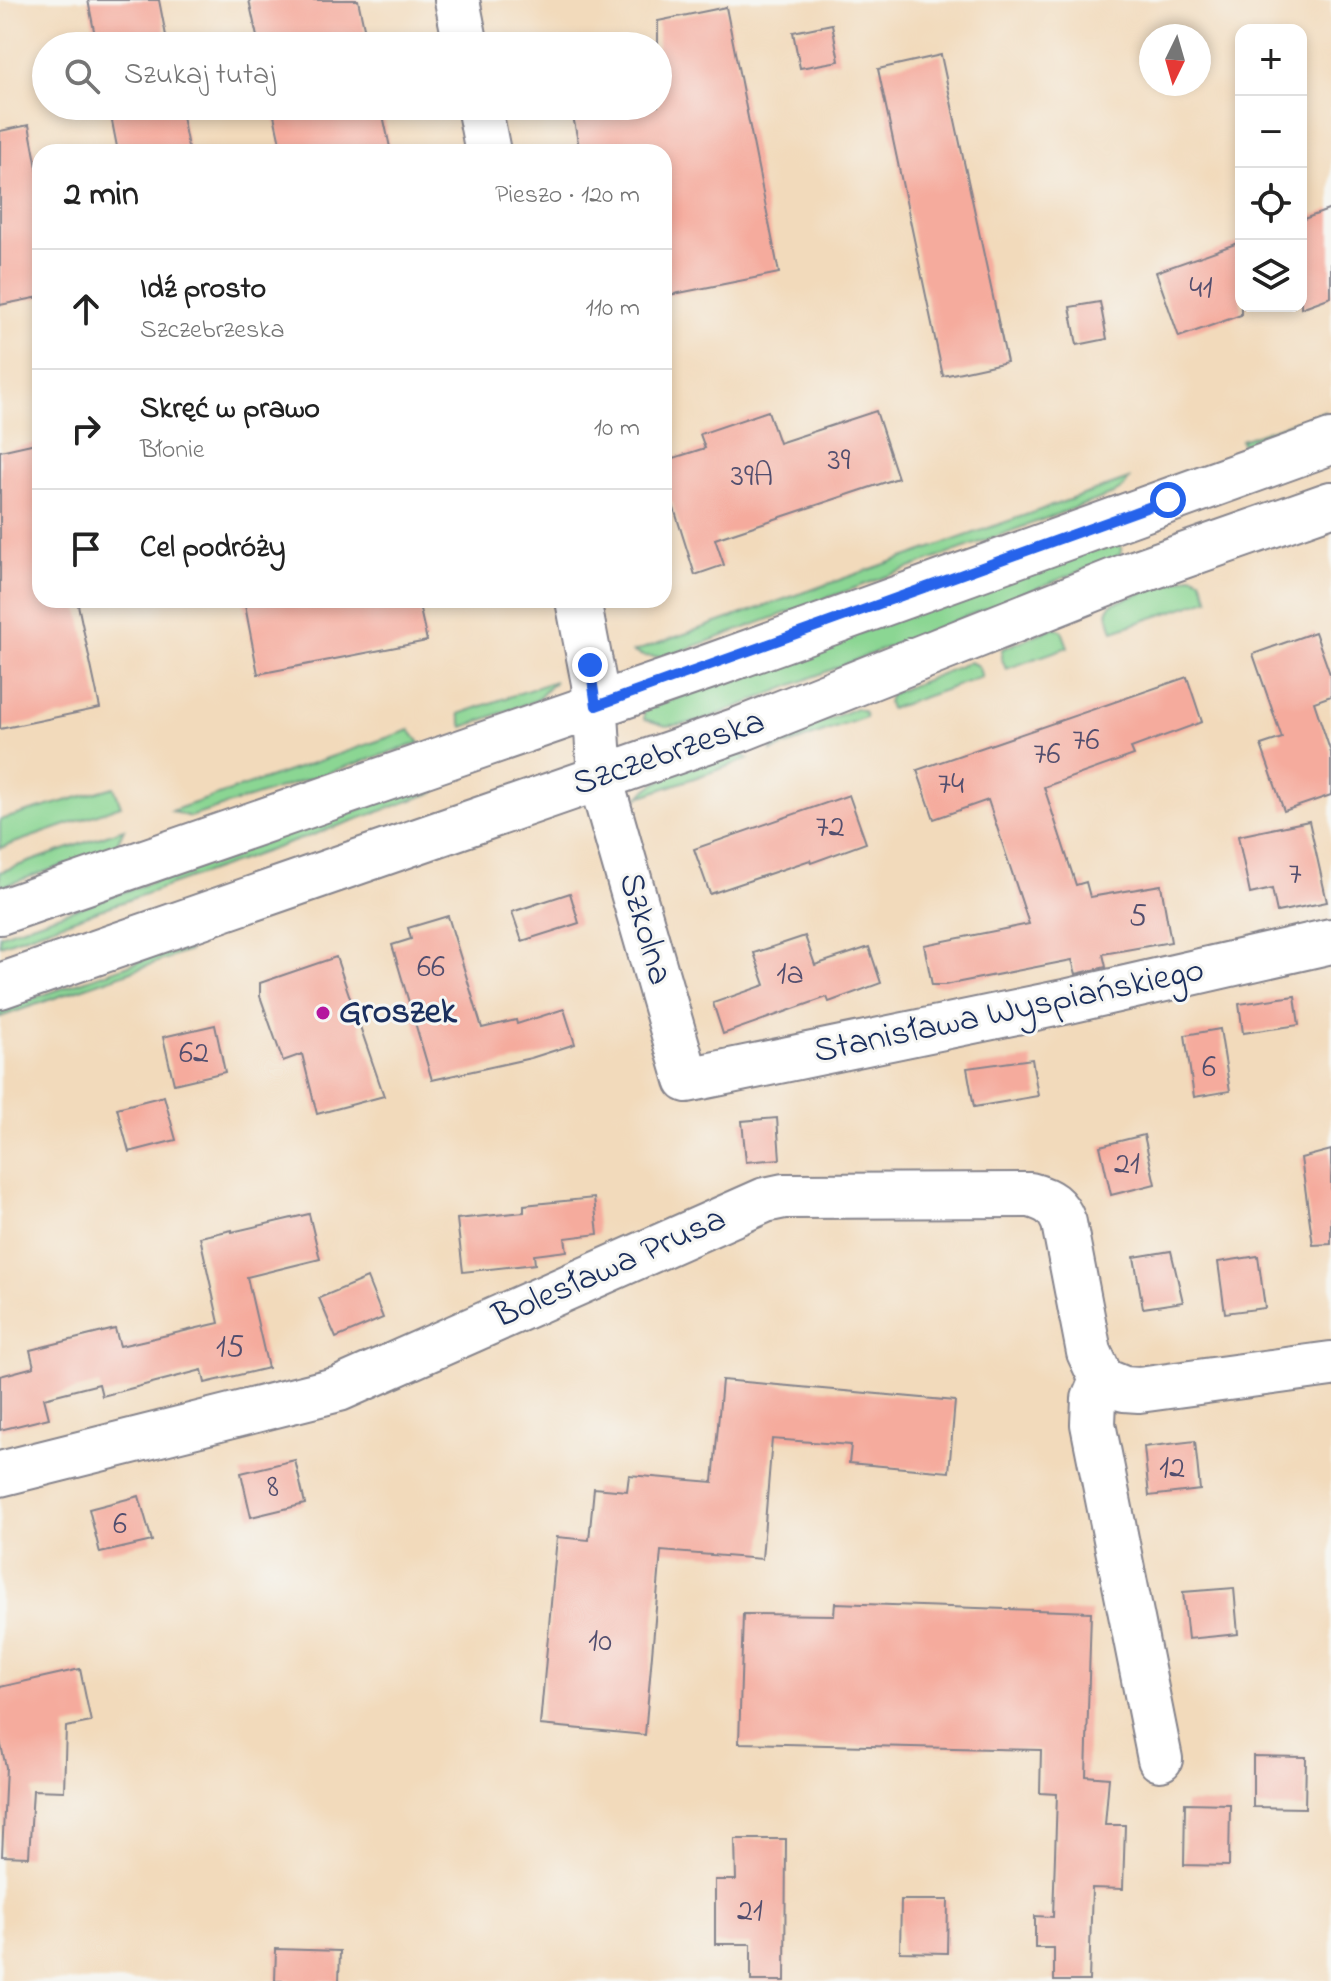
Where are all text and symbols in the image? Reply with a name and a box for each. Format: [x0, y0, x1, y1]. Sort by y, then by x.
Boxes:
north arrow [1139, 24, 1211, 96]
map controls [1235, 24, 1307, 312]
button: + [1235, 24, 1307, 96]
search box [32, 32, 672, 120]
icon: search [60, 54, 104, 98]
text: Szukaj tutaj [124, 54, 275, 98]
button: − [1235, 96, 1307, 168]
button: locate [1235, 168, 1307, 240]
text: 2 min [64, 171, 139, 221]
text: Pieszo · 120 m [495, 177, 640, 215]
button: layers [1235, 240, 1307, 312]
house number: 41 [1189, 266, 1213, 313]
text: Idź prosto [140, 268, 266, 312]
icon: ahead [64, 287, 108, 331]
text: 110 m [586, 290, 640, 328]
text: Szczebrzeska [140, 312, 285, 350]
text: Skręć w prawo [140, 388, 320, 432]
icon: right [64, 407, 108, 451]
text: 10 m [594, 410, 640, 448]
text: Błonie [140, 432, 205, 470]
house number: 39 [828, 438, 851, 485]
house number: 39A [731, 454, 773, 501]
route start [1150, 482, 1186, 518]
icon: arrive [64, 527, 108, 571]
text: Cel podróży [140, 527, 285, 571]
route end [572, 647, 608, 683]
street label: Szczebrzeska [566, 696, 772, 812]
house number: 76 [1072, 718, 1100, 765]
house number: 76 [1033, 732, 1061, 779]
house number: 74 [938, 762, 964, 809]
house number: 72 [815, 805, 845, 852]
house number: 7 [1288, 852, 1302, 899]
street label: Szkolna [603, 866, 685, 992]
house number: 5 [1129, 894, 1147, 941]
house number: 66 [417, 945, 445, 992]
street label: Stanisława Wyspiańskiego [809, 945, 1209, 1079]
house number: 1a [776, 952, 804, 999]
place label: Groszek [339, 987, 458, 1040]
marker: Groszek [314, 1004, 332, 1022]
house number: 62 [179, 1031, 209, 1078]
house number: 6 [1202, 1045, 1216, 1092]
house number: 21 [1114, 1142, 1140, 1189]
street label: Bolesława Prusa [484, 1194, 735, 1344]
house number: 15 [216, 1325, 244, 1372]
house number: 12 [1159, 1446, 1185, 1493]
house number: 8 [267, 1465, 279, 1512]
house number: 6 [113, 1502, 127, 1549]
house number: 10 [588, 1619, 612, 1666]
house number: 21 [737, 1889, 763, 1936]

